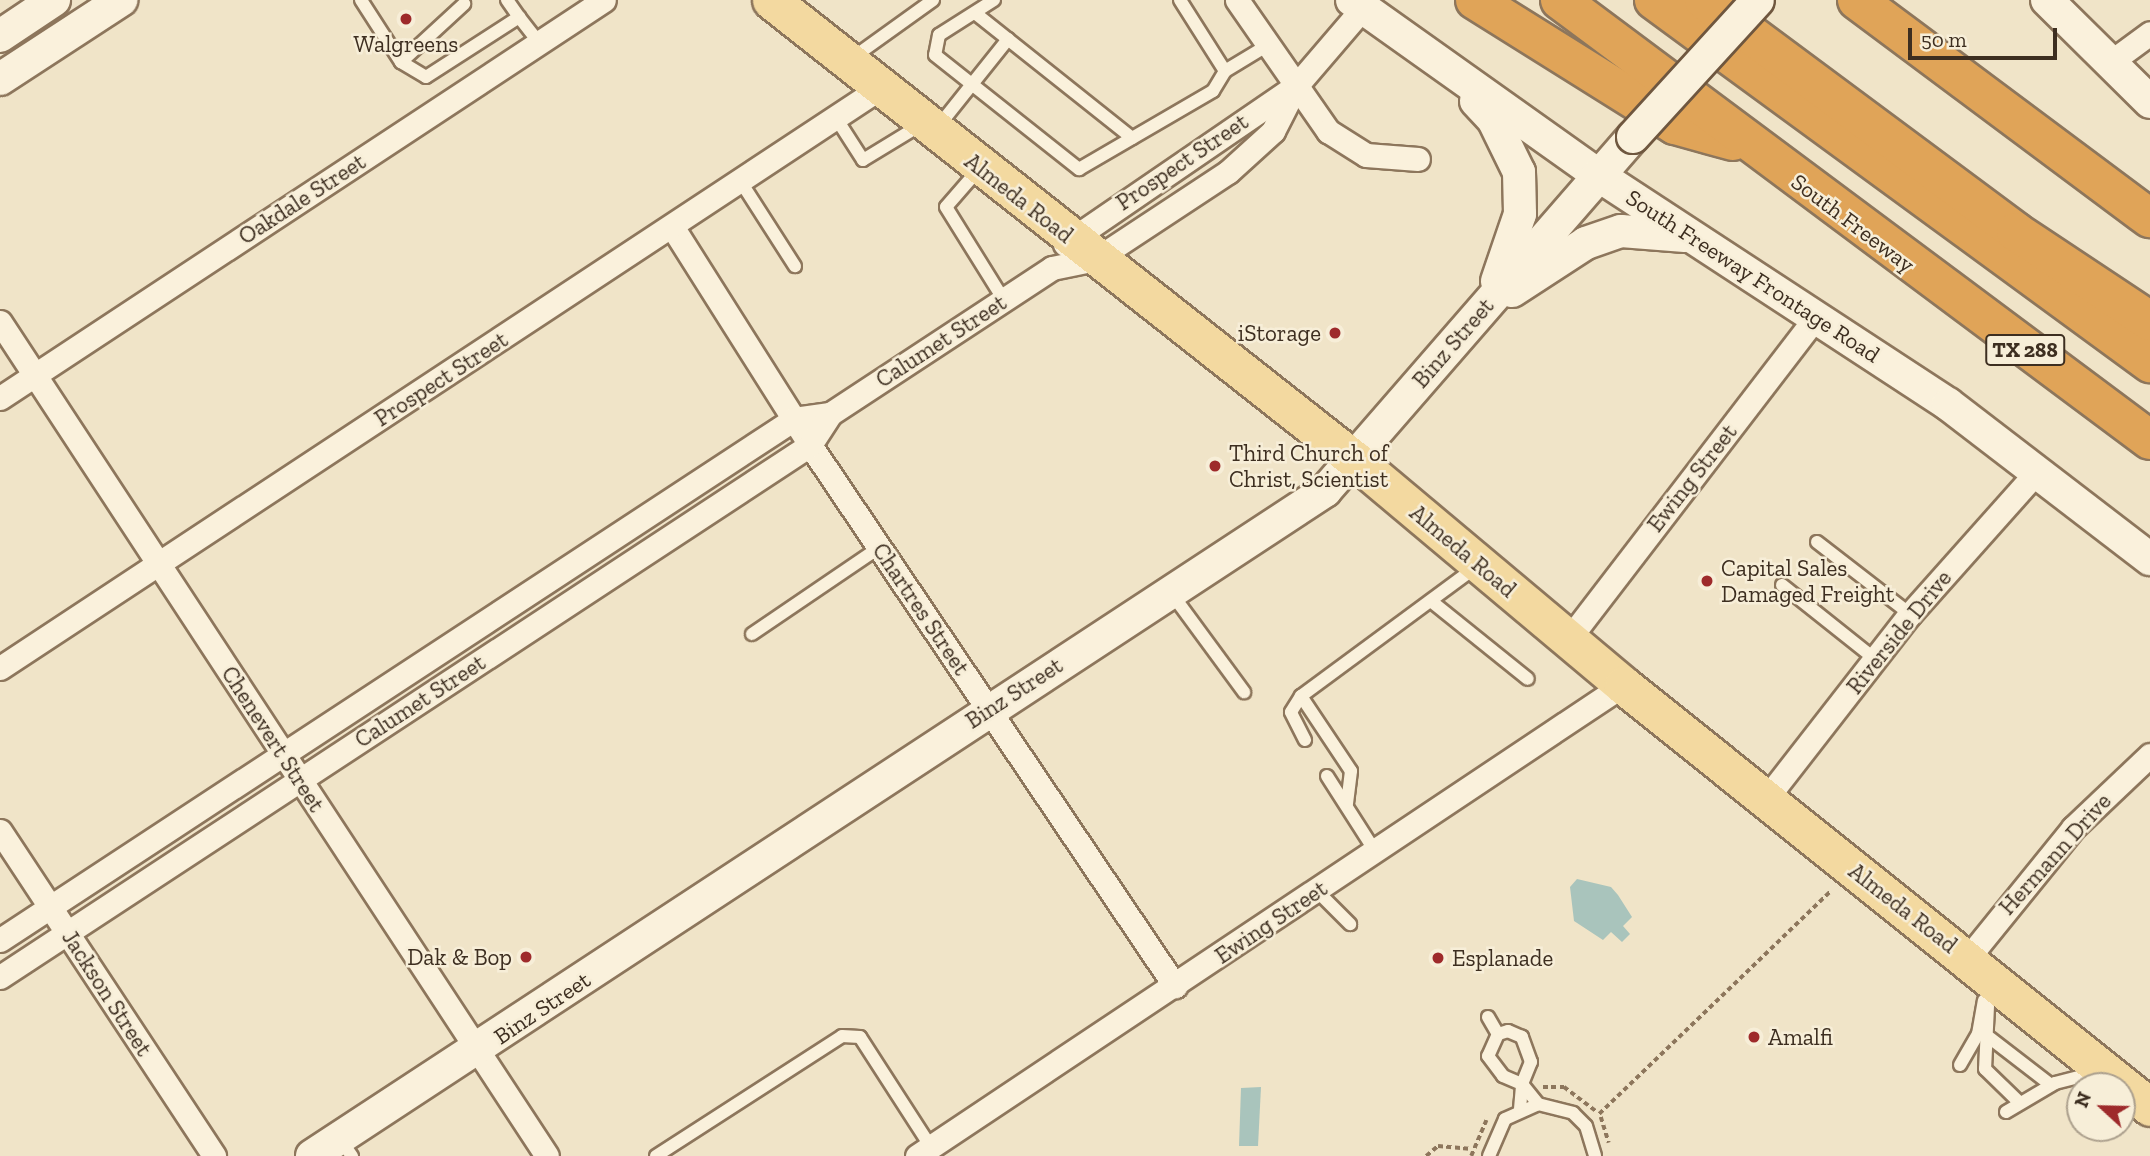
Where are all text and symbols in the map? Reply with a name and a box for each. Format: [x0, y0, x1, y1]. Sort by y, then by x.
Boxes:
marker: Walgreens [398, 11, 414, 27]
scale bar [1912, 14, 2061, 58]
text: 50 m [1921, 27, 1967, 52]
place label: Walgreens [354, 30, 458, 58]
street label: Prospect Street [1111, 108, 1253, 216]
street label: Almeda Road [959, 147, 1079, 249]
street label: Oakdale Street [233, 148, 371, 250]
street label: South Freeway [1786, 168, 1920, 278]
street label: South Freeway Frontage Road [1621, 183, 1885, 369]
street label: Calumet Street [871, 289, 1011, 393]
street label: Binz Street [1406, 292, 1500, 394]
place label: iStorage [1238, 319, 1321, 347]
marker: iStorage [1327, 325, 1343, 341]
street label: Prospect Street [369, 326, 513, 432]
road number: TX 288 [1985, 332, 2065, 368]
street label: Ewing Street [1641, 419, 1743, 537]
place label: Third Church of Christ, Scientist [1229, 439, 1388, 493]
marker: Third Church of Christ, Scientist [1207, 458, 1223, 474]
street label: Almeda Road [1404, 499, 1522, 603]
street label: Chartres Street [867, 538, 975, 680]
place label: Capital Sales Damaged Freight [1721, 554, 1894, 608]
street label: Riverside Drive [1841, 564, 1957, 700]
marker: Capital Sales Damaged Freight [1699, 573, 1715, 589]
street label: Calumet Street [350, 649, 490, 753]
street label: Binz Street [960, 651, 1068, 735]
street label: Chenevert Street [216, 661, 330, 817]
street label: Hermann Drive [1993, 788, 2117, 920]
street label: Almeda Road [1843, 857, 1963, 959]
street label: Ewing Street [1210, 874, 1332, 970]
street label: Jackson Street [56, 925, 158, 1061]
place label: Dak & Bop [407, 943, 512, 971]
place label: Esplanade [1452, 944, 1553, 972]
marker: Dak & Bop [518, 949, 534, 965]
marker: Esplanade [1430, 950, 1446, 966]
street label: Binz Street [489, 966, 595, 1050]
place label: Amalfi [1768, 1023, 1833, 1051]
marker: Amalfi [1746, 1029, 1762, 1045]
north arrow [2066, 1072, 2136, 1142]
text: N [2070, 1089, 2096, 1111]

